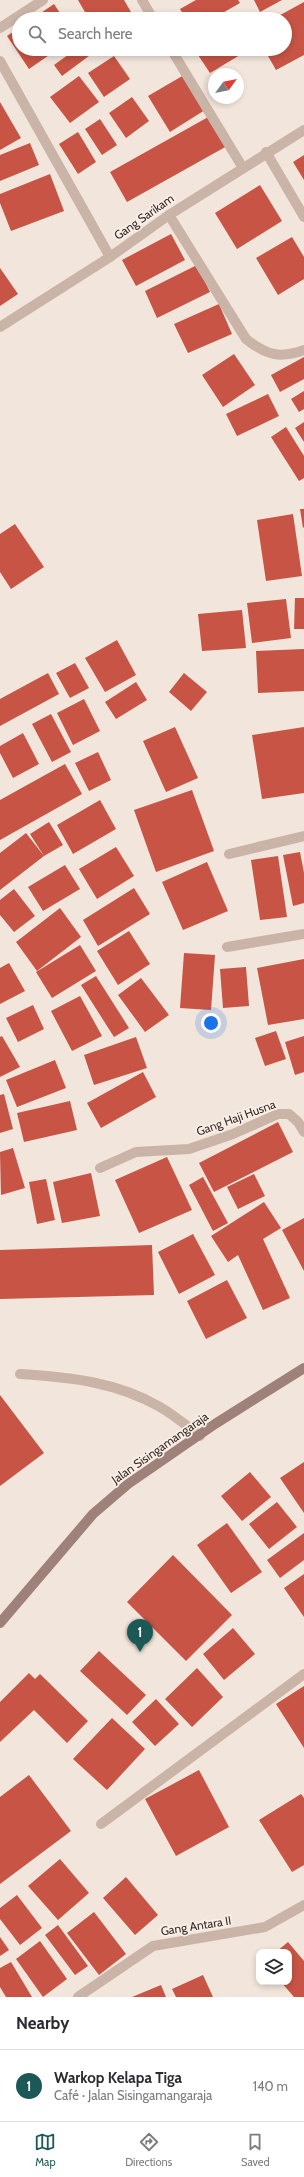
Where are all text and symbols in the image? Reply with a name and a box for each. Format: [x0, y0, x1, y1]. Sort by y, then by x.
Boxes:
search box [12, 12, 292, 56]
icon: search [26, 23, 48, 45]
text: Search here [58, 25, 133, 43]
north arrow [208, 68, 244, 104]
street label: Gang Sarikam [111, 190, 177, 243]
your location [201, 1013, 221, 1033]
street label: Gang Haji Husna [194, 1096, 278, 1139]
street label: Jalan Sisingamangaraja [108, 1408, 211, 1487]
pin: 1 [127, 1619, 153, 1652]
street label: Gang Antara II [160, 1913, 232, 1938]
map controls [256, 1949, 292, 1985]
button: layers [256, 1949, 292, 1985]
text: Nearby [16, 2013, 69, 2033]
text: Warkop Kelapa Tiga [54, 2069, 182, 2087]
text: 1 [27, 2078, 31, 2094]
text: 140 m [253, 2078, 288, 2094]
text: Café · Jalan Sisingamangaraja [54, 2087, 212, 2103]
tab: Map [34, 2131, 56, 2169]
tab: Directions [125, 2131, 172, 2169]
tab: Saved [241, 2131, 270, 2169]

